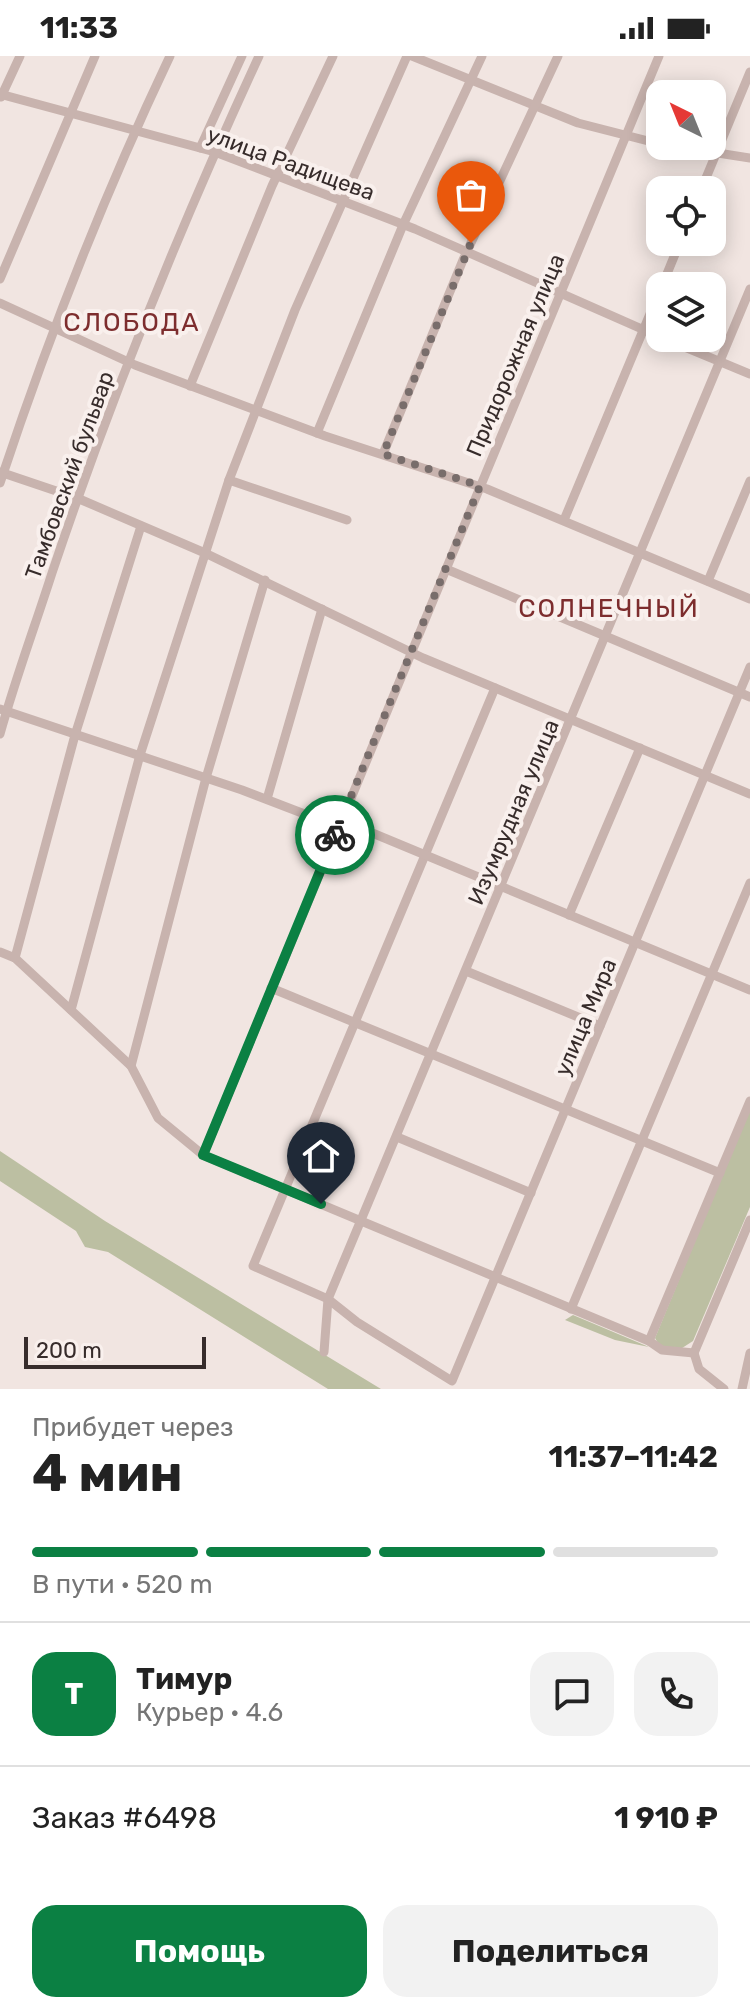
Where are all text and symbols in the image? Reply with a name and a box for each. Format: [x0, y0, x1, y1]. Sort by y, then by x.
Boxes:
text: 11:33 [40, 10, 118, 46]
north arrow [646, 80, 726, 160]
map controls [646, 80, 726, 352]
street label: улица Радищева [203, 121, 378, 206]
pin [437, 161, 505, 243]
icon: bag [449, 173, 493, 217]
button: locate [646, 176, 726, 256]
street label: Придорожная улица [461, 250, 570, 461]
button: layers [646, 272, 726, 352]
district label: СЛОБОДА [63, 307, 201, 338]
street label: Тамбовский бульвар [19, 368, 120, 583]
district label: СОЛНЕЧНЫЙ [518, 593, 700, 624]
street label: Изумрудная улица [462, 715, 565, 909]
courier [295, 795, 375, 875]
icon: bike [313, 813, 357, 857]
street label: улица Мира [549, 954, 622, 1080]
pin [287, 1122, 355, 1204]
icon: home [299, 1134, 343, 1178]
scale bar [24, 1333, 206, 1369]
text: 200 m [36, 1337, 102, 1364]
text: Прибудет через [32, 1412, 233, 1443]
text: 11:37–11:42 [549, 1439, 718, 1475]
text: 4 мин [32, 1442, 183, 1504]
text: В пути · 520 m [32, 1569, 213, 1600]
button: chat [530, 1652, 614, 1736]
button: phone [634, 1652, 718, 1736]
text: Тимур [136, 1661, 232, 1697]
text: Т [65, 1676, 83, 1712]
text: Курьер · 4.6 [136, 1697, 283, 1728]
text: Заказ #6498 [32, 1800, 217, 1836]
text: 1 910 ₽ [614, 1800, 718, 1836]
button: Помощь [32, 1905, 367, 1997]
button: Поделиться [383, 1905, 718, 1997]

